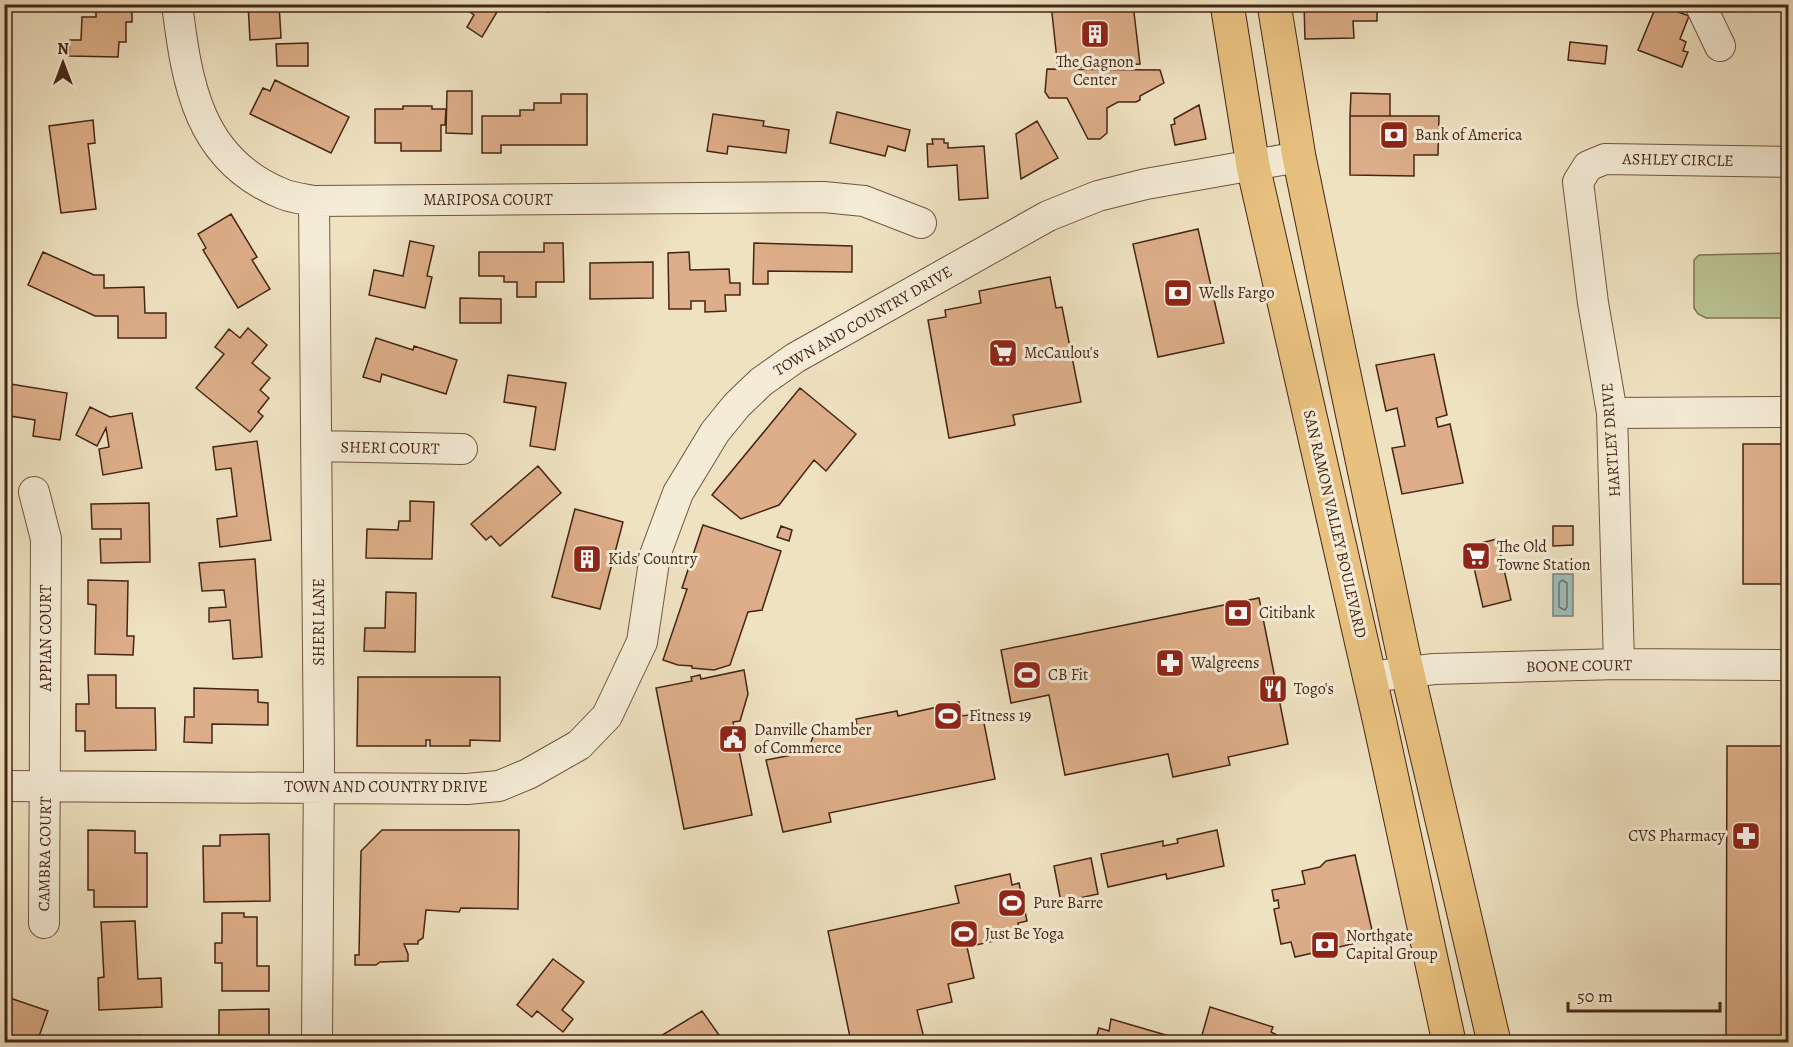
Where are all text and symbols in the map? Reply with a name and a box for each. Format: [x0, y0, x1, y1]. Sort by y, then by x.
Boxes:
building icon: The Gagnon Center [1079, 18, 1111, 50]
north arrow [33, 33, 93, 93]
text: N [57, 38, 69, 60]
place label: The Gagnon Center [1056, 51, 1134, 91]
bank icon: Bank of America [1378, 119, 1410, 151]
place label: Bank of America [1415, 124, 1523, 146]
street label: ASHLEY CIRCLE [1621, 148, 1734, 172]
street label: MARIPOSA COURT [423, 189, 553, 211]
street label: TOWN AND COUNTRY DRIVE [769, 261, 957, 381]
bank icon: Wells Fargo [1162, 277, 1194, 309]
place label: Wells Fargo [1198, 282, 1274, 304]
supermarket icon: McCaulou's [987, 337, 1019, 369]
place label: McCaulou's [1024, 342, 1099, 364]
street label: HARTLEY DRIVE [1596, 382, 1626, 498]
street label: SAN RAMON VALLEY BOULEVARD [1298, 408, 1372, 640]
street label: SHERI COURT [340, 436, 440, 460]
place label: The Old Towne Station [1497, 536, 1591, 576]
supermarket icon: The Old Towne Station [1460, 540, 1492, 572]
building icon: Kids' Country [571, 543, 603, 575]
place label: Kids' Country [608, 548, 698, 570]
street label: SHERI LANE [308, 578, 330, 666]
street label: APPIAN COURT [35, 584, 57, 692]
bank icon: Citibank [1222, 597, 1254, 629]
place label: Citibank [1259, 602, 1315, 624]
pharmacy icon: Walgreens [1154, 647, 1186, 679]
place label: Walgreens [1190, 652, 1260, 674]
street label: BOONE COURT [1526, 654, 1633, 678]
sports icon: CB Fit [1011, 659, 1043, 691]
place label: CB Fit [1048, 664, 1088, 686]
restaurant icon: Togo's [1257, 673, 1289, 705]
place label: Togo's [1294, 678, 1334, 700]
sports icon: Fitness 19 [932, 700, 964, 732]
place label: Fitness 19 [969, 705, 1031, 727]
place label: Danville Chamber of Commerce [754, 719, 872, 759]
public building icon: Danville Chamber of Commerce [717, 723, 749, 755]
street label: TOWN AND COUNTRY DRIVE [284, 776, 488, 798]
street label: CAMBRA COURT [33, 796, 57, 912]
pharmacy icon: CVS Pharmacy [1730, 820, 1762, 852]
place label: CVS Pharmacy [1628, 825, 1726, 847]
sports icon: Pure Barre [996, 887, 1028, 919]
place label: Pure Barre [1033, 892, 1103, 914]
sports icon: Just Be Yoga [948, 918, 980, 950]
place label: Just Be Yoga [985, 923, 1065, 945]
place label: Northgate Capital Group [1346, 925, 1438, 965]
bank icon: Northgate Capital Group [1309, 929, 1341, 961]
scale bar [1568, 975, 1720, 1013]
text: 50 m [1577, 984, 1613, 1008]

